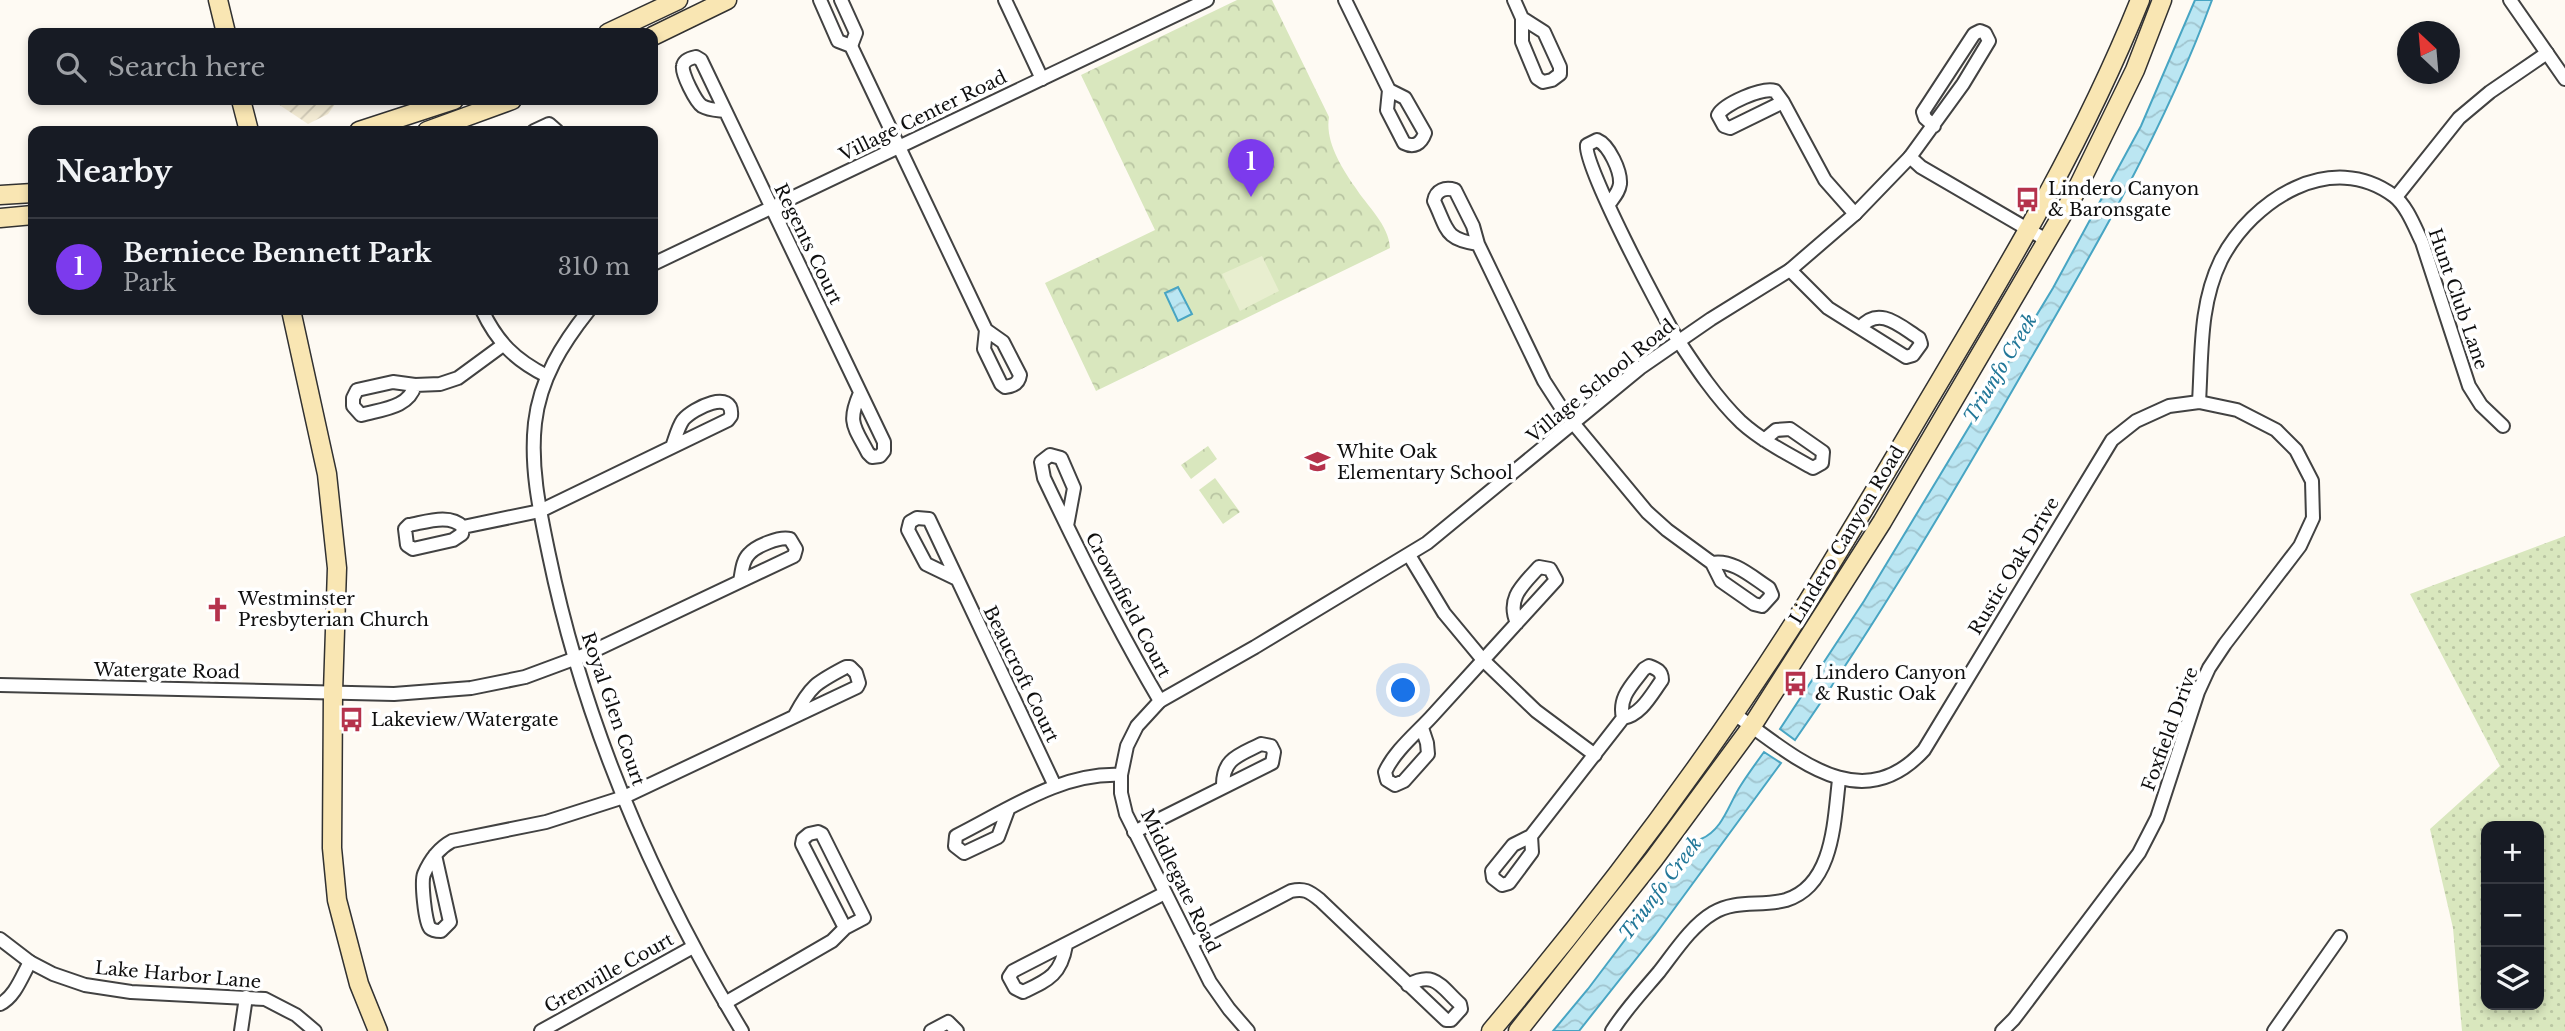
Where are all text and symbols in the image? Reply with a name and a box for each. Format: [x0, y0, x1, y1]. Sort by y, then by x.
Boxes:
north arrow [2397, 21, 2460, 84]
search box [28, 28, 658, 105]
icon: search [52, 48, 90, 86]
text: Search here [108, 51, 265, 83]
street label: Village Center Road [835, 66, 1010, 167]
pin: 1 [1228, 139, 1274, 197]
text: Nearby [56, 153, 172, 190]
place label: Lindero Canyon & Baronsgate [2048, 178, 2199, 221]
street label: Regents Court [769, 180, 847, 308]
bus stop icon: Lindero Canyon & Baronsgate [2014, 185, 2042, 213]
street label: Hunt Club Lane [2424, 226, 2492, 372]
text: Berniece Bennett Park [123, 237, 431, 269]
text: 1 [74, 253, 84, 281]
text: 310 m [558, 253, 630, 281]
text: Park [123, 269, 176, 297]
water label: Triunfo Creek [1959, 310, 2042, 427]
street label: Village School Road [1522, 315, 1679, 448]
place label: White Oak Elementary School [1336, 441, 1513, 484]
street label: Lindero Canyon Road [1785, 442, 1909, 628]
school or university icon: White Oak Elementary School [1303, 448, 1331, 476]
street label: Rustic Oak Drive [1964, 493, 2064, 639]
street label: Crownfield Court [1081, 529, 1176, 681]
place label: Westminster Presbyterian Church [237, 588, 429, 631]
church icon: Westminster Presbyterian Church [204, 595, 232, 623]
street label: Beaucroft Court [978, 602, 1064, 746]
street label: Royal Glen Court [576, 629, 650, 789]
street label: Watergate Road [93, 659, 240, 683]
place label: Lindero Canyon & Rustic Oak [1815, 662, 1966, 705]
street label: Foxfield Drive [2137, 664, 2203, 794]
bus stop icon: Lindero Canyon & Rustic Oak [1781, 669, 1809, 697]
your location [1386, 673, 1420, 707]
bus stop icon: Lakeview/Watergate [337, 706, 365, 734]
place label: Lakeview/Watergate [371, 709, 559, 731]
street label: Middlegate Road [1136, 806, 1224, 956]
map controls [2481, 821, 2544, 1010]
button: + [2481, 821, 2544, 884]
water label: Triunfo Creek [1614, 832, 1707, 944]
button: − [2481, 884, 2544, 947]
street label: Grenville Court [541, 928, 678, 1018]
button: layers [2481, 947, 2544, 1010]
street label: Lake Harbor Lane [94, 957, 262, 993]

